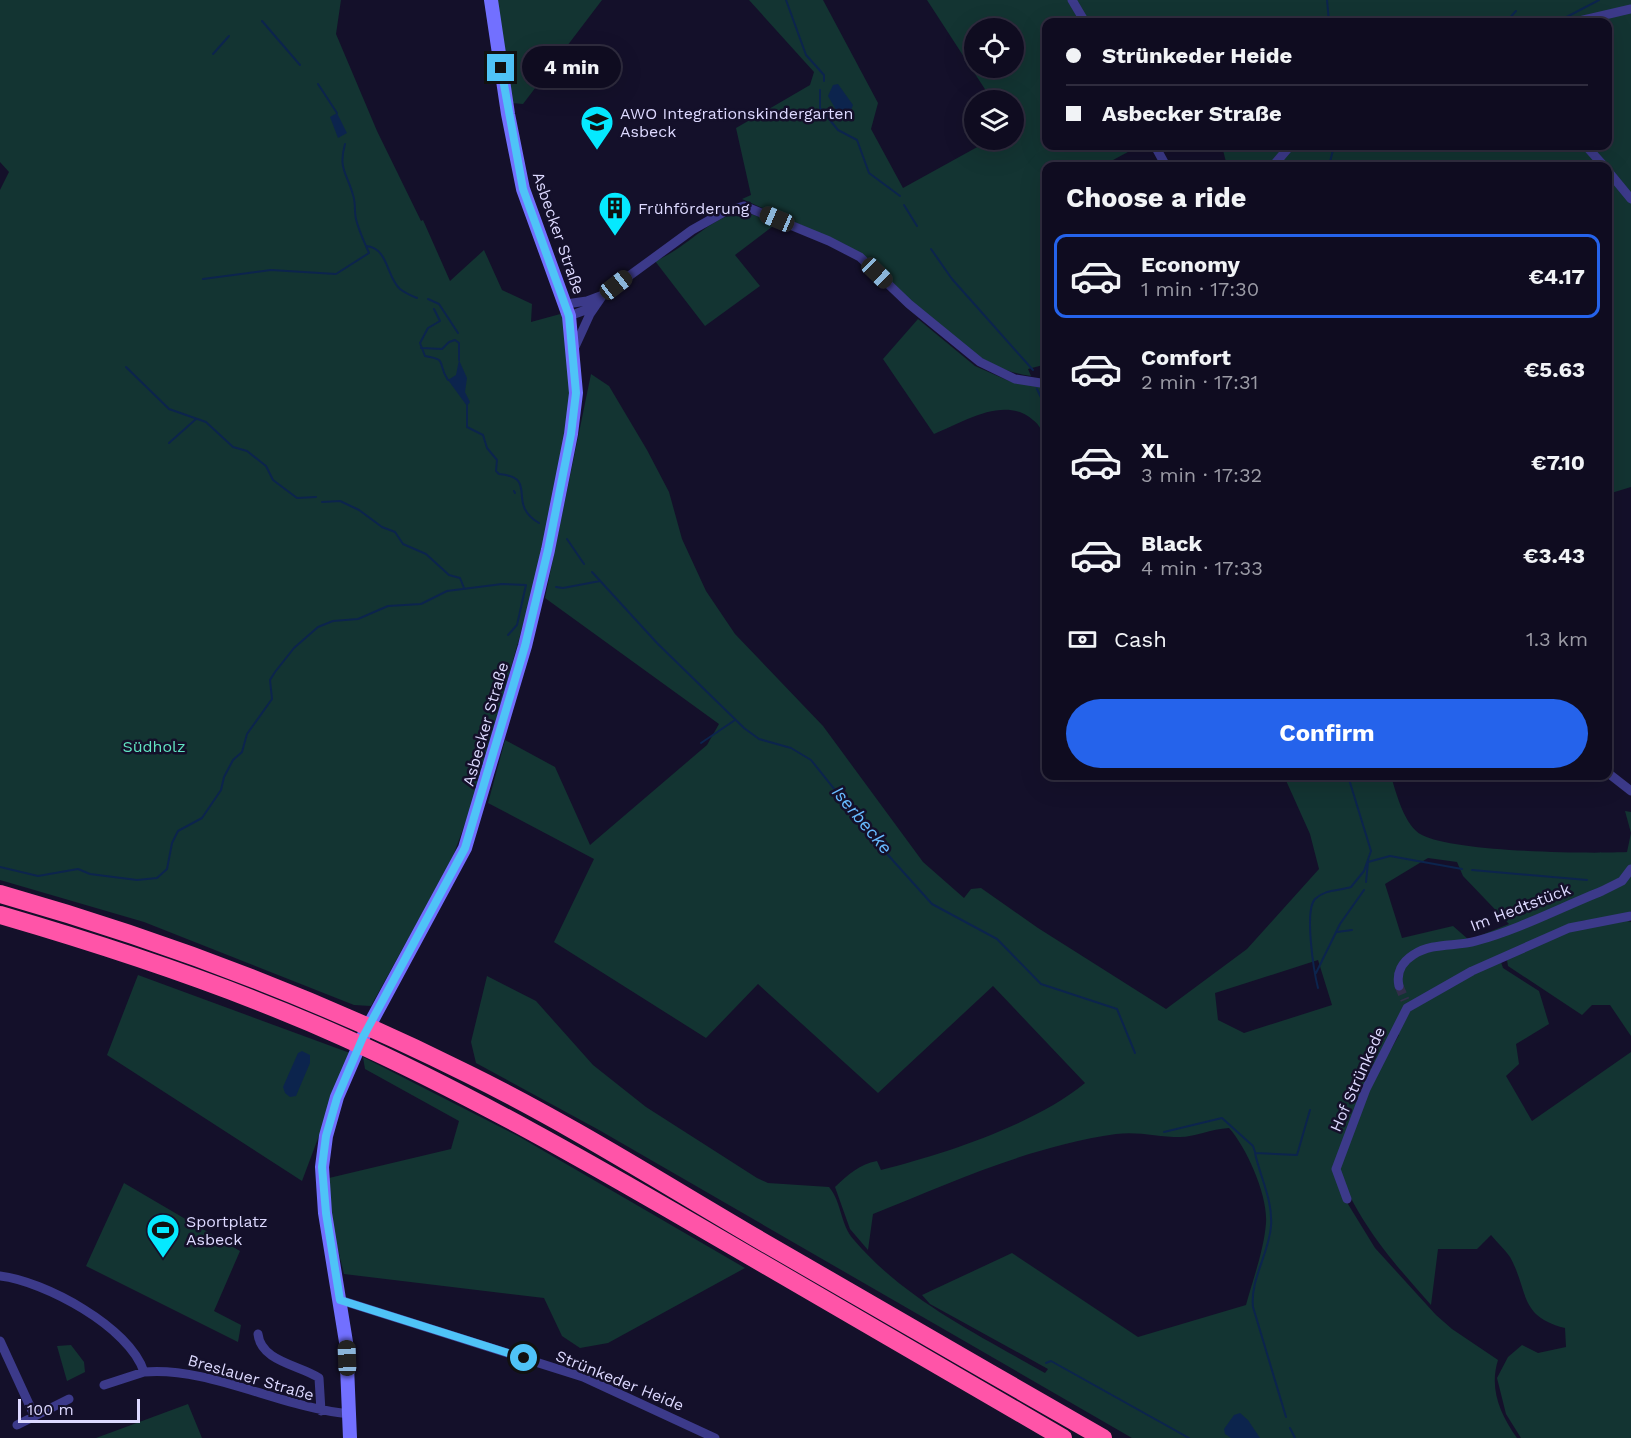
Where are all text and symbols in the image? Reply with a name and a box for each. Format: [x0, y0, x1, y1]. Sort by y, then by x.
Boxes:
map controls [964, 18, 1024, 150]
button: locate [964, 18, 1024, 78]
text: Strünkeder Heide [1102, 43, 1292, 68]
callout: 4 min [522, 47, 621, 89]
route end [487, 54, 514, 81]
text: 4 min [544, 55, 599, 79]
button: layers [964, 90, 1024, 150]
text: Asbecker Straße [1102, 101, 1282, 126]
school or university icon: AWO Integrationskindergarten Asbeck [579, 104, 615, 151]
place label: AWO Integrationskindergarten Asbeck [620, 104, 854, 141]
street label: Asbecker Straße [529, 169, 588, 297]
text: Choose a ride [1066, 182, 1246, 214]
building icon: Frühförderung [597, 190, 633, 237]
place label: Frühförderung [638, 199, 750, 218]
car [757, 204, 797, 234]
icon: car [1069, 249, 1123, 303]
text: Economy [1141, 252, 1240, 277]
car [858, 254, 896, 292]
text: €4.17 [1528, 264, 1585, 289]
car [596, 267, 636, 303]
text: 1 min · 17:30 [1141, 277, 1259, 301]
icon: car [1069, 342, 1123, 396]
text: Comfort [1141, 345, 1231, 370]
text: €5.63 [1524, 357, 1585, 382]
text: 2 min · 17:31 [1141, 370, 1258, 394]
icon: car [1069, 435, 1123, 489]
text: XL [1141, 438, 1169, 463]
text: €7.10 [1531, 450, 1585, 475]
text: 3 min · 17:32 [1141, 463, 1262, 487]
icon: car [1069, 528, 1123, 582]
text: Black [1141, 531, 1202, 556]
text: €3.43 [1523, 543, 1585, 568]
text: 4 min · 17:33 [1141, 556, 1263, 580]
icon: cash [1066, 623, 1099, 656]
text: Cash [1114, 627, 1167, 652]
text: 1.3 km [1526, 627, 1588, 651]
street label: Asbecker Straße [459, 660, 512, 788]
button: Confirm [1066, 699, 1588, 768]
park label: Südholz [122, 737, 186, 756]
water label: Iserbecke [828, 781, 897, 858]
street label: Im Hedtstück [1467, 880, 1573, 935]
street label: Hof Strünkede [1326, 1024, 1389, 1135]
sports icon: Sportplatz Asbeck [145, 1212, 181, 1259]
place label: Sportplatz Asbeck [186, 1212, 267, 1249]
car [337, 1340, 357, 1376]
route start [510, 1344, 537, 1371]
street label: Strünkeder Heide [553, 1346, 687, 1415]
street label: Breslauer Straße [186, 1350, 316, 1405]
scale bar [18, 1396, 140, 1424]
text: 100 m [27, 1400, 74, 1419]

